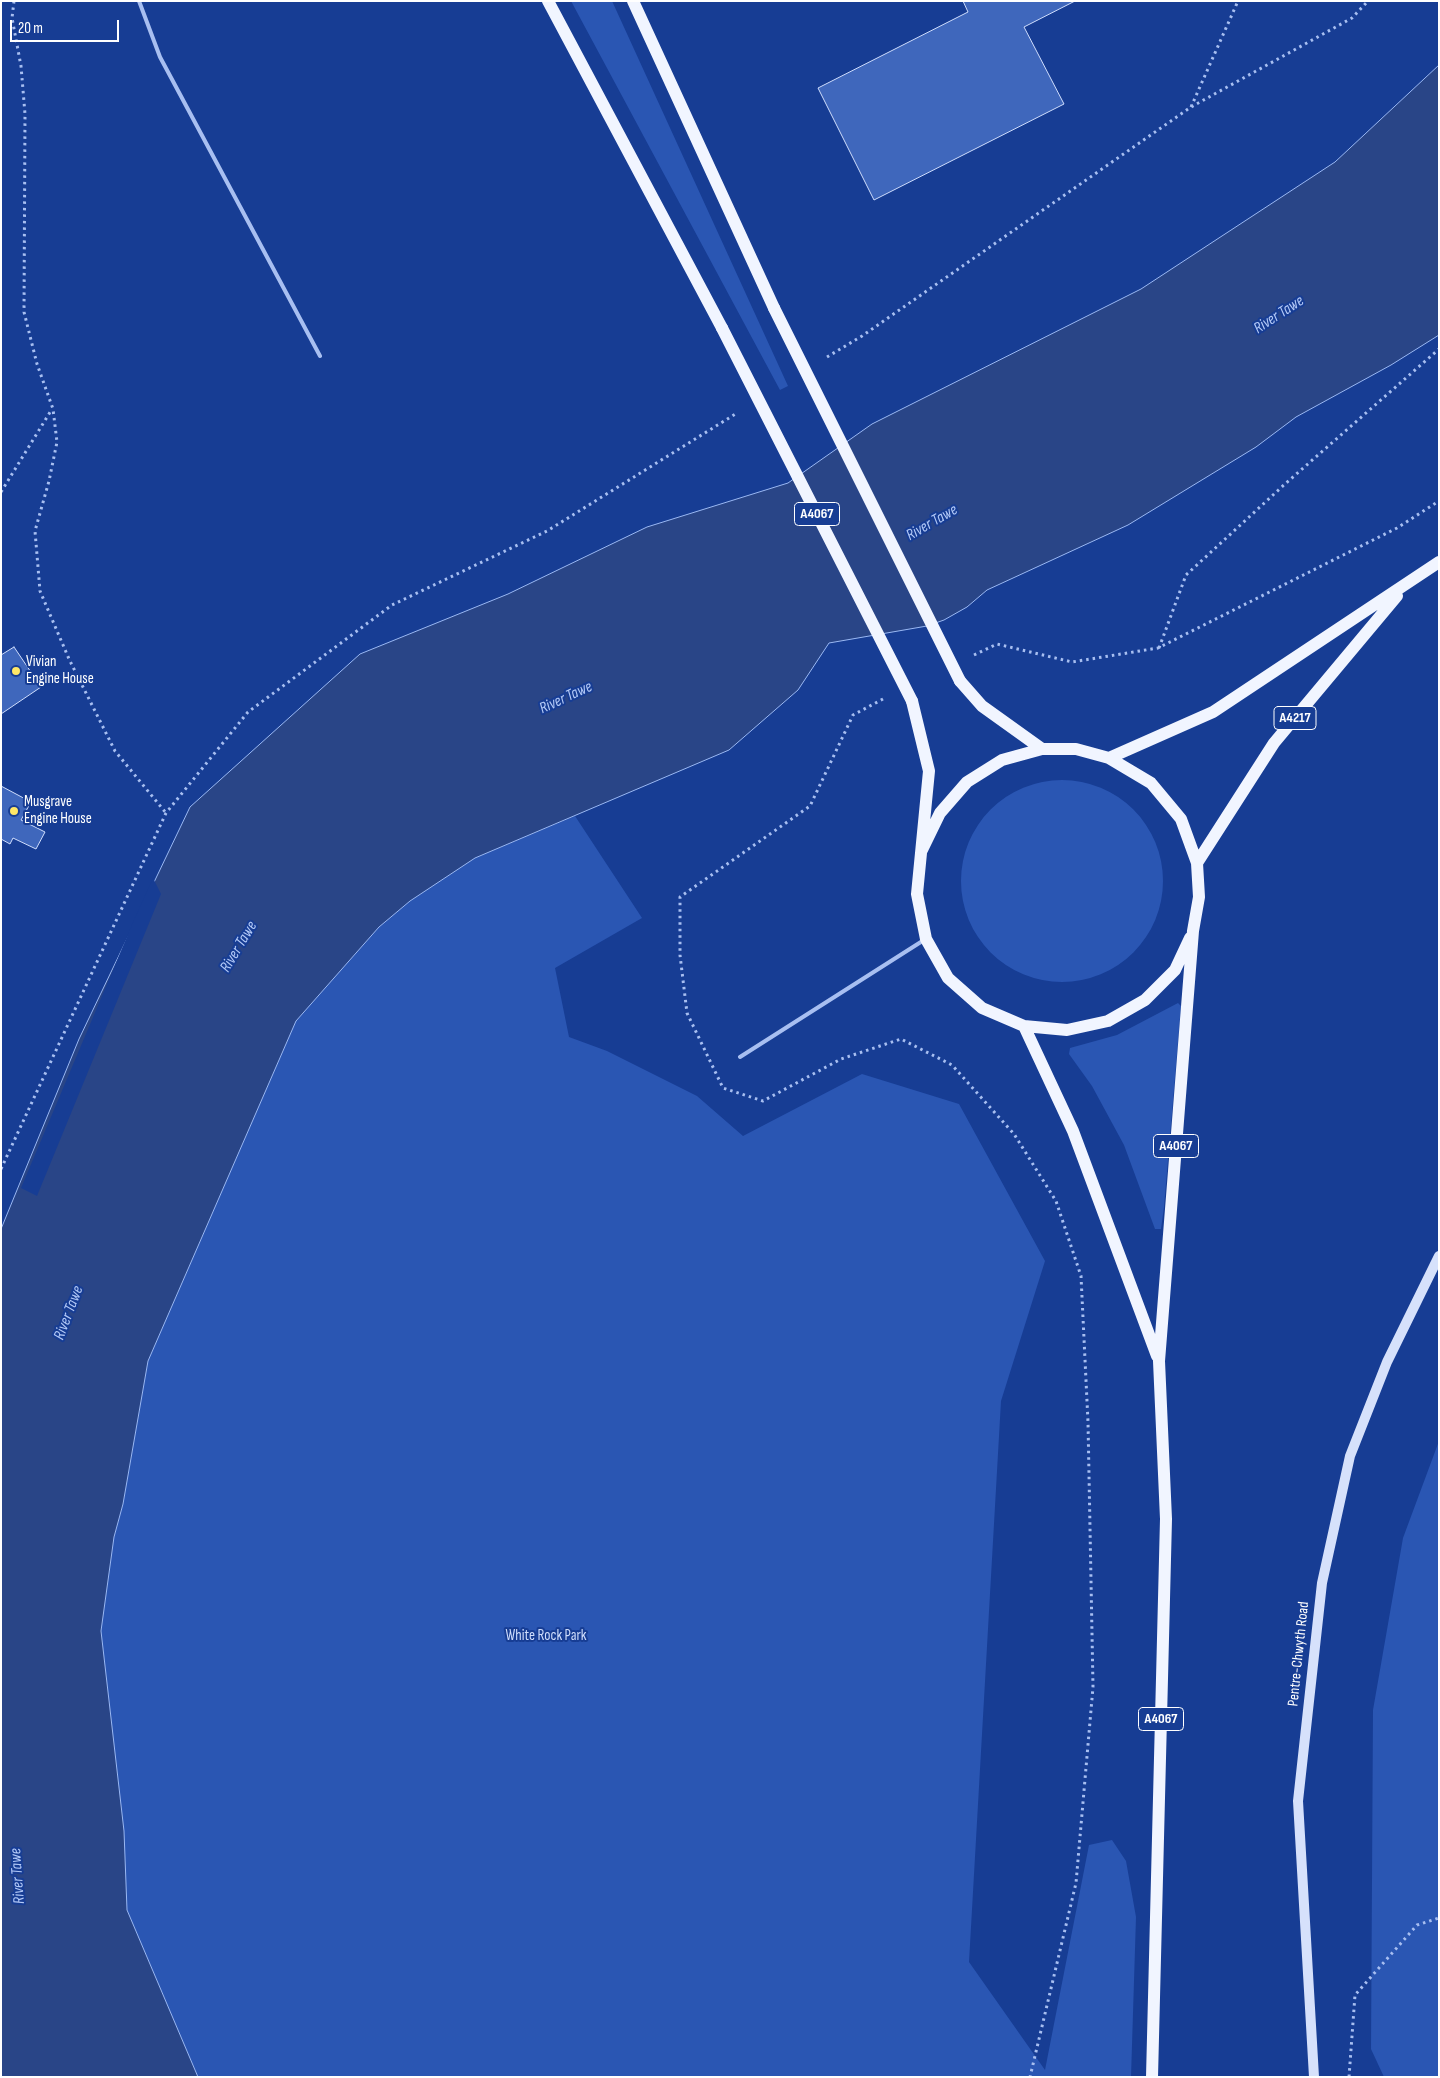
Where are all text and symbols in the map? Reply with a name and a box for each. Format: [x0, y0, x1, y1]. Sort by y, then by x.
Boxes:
scale bar [12, 10, 121, 42]
text: 20 m [18, 19, 43, 38]
water label: River Tawe [1250, 292, 1308, 338]
water label: River Tawe [903, 501, 961, 545]
road number: A4067 [794, 502, 840, 526]
place label: Vivian Engine House [26, 653, 94, 688]
marker: Vivian Engine House [10, 665, 22, 677]
water label: River Tawe [537, 677, 595, 719]
road number: A4217 [1274, 706, 1316, 730]
place label: Musgrave Engine House [24, 793, 92, 828]
marker: Musgrave Engine House [8, 805, 20, 817]
water label: River Tawe [216, 918, 262, 976]
road number: A4067 [1154, 1134, 1198, 1158]
water label: River Tawe [50, 1283, 88, 1343]
street label: Pentre-Chwyth Road [1285, 1601, 1313, 1707]
park label: White Rock Park [506, 1627, 586, 1645]
road number: A4067 [1138, 1708, 1184, 1730]
water label: River Tawe [6, 1847, 30, 1905]

